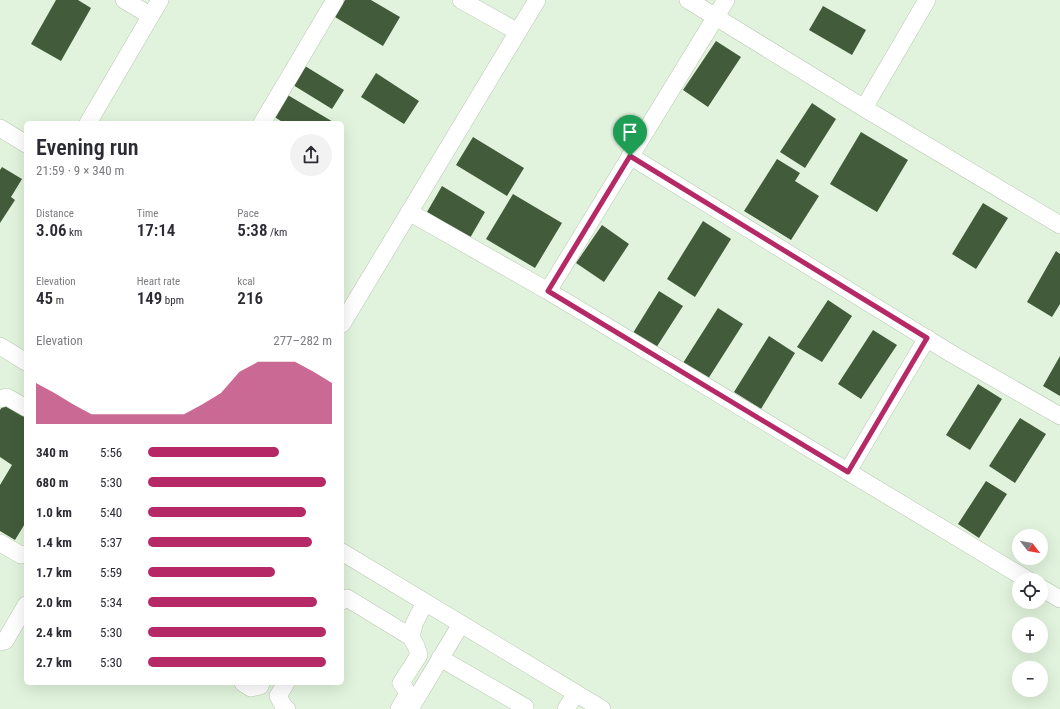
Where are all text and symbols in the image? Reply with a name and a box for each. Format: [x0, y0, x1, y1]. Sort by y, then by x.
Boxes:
pin [613, 115, 647, 156]
icon: arrive [619, 121, 641, 143]
button: share [290, 134, 332, 176]
text: Evening run [36, 135, 138, 160]
text: 21:59 · 9 × 340 m [36, 163, 124, 178]
text: Distance [36, 207, 74, 220]
text: Time [137, 207, 158, 220]
text: Pace [237, 207, 259, 220]
text: 3.06 [36, 220, 67, 240]
text: 17:14 [137, 220, 175, 240]
text: 5:38 [237, 220, 267, 240]
text: km [67, 226, 82, 239]
text: /km [267, 226, 287, 239]
text: Elevation [36, 275, 76, 288]
text: Heart rate [137, 275, 180, 288]
text: kcal [237, 275, 255, 288]
text: 45 [36, 288, 53, 308]
text: 149 [137, 288, 162, 308]
text: 216 [237, 288, 263, 308]
text: m [53, 294, 64, 307]
text: bpm [162, 294, 184, 307]
text: Elevation [36, 333, 83, 348]
text: 277–282 m [273, 333, 332, 348]
text: 340 m [36, 445, 68, 460]
text: 5:56 [100, 445, 122, 460]
text: 680 m [36, 475, 68, 490]
text: 5:30 [100, 475, 122, 490]
text: 1.0 km [36, 505, 72, 520]
text: 5:40 [100, 505, 122, 520]
north arrow [1012, 529, 1048, 565]
map controls [1012, 529, 1048, 697]
text: 1.4 km [36, 535, 72, 550]
text: 5:37 [100, 535, 122, 550]
text: 1.7 km [36, 565, 72, 580]
text: 5:59 [100, 565, 122, 580]
button: locate [1012, 573, 1048, 609]
text: 2.0 km [36, 595, 72, 610]
text: 5:34 [100, 595, 122, 610]
button: + [1012, 617, 1048, 653]
text: 2.4 km [36, 625, 72, 640]
text: 5:30 [100, 625, 122, 640]
text: 2.7 km [36, 655, 72, 670]
text: 5:30 [100, 655, 122, 670]
button: − [1012, 661, 1048, 697]

